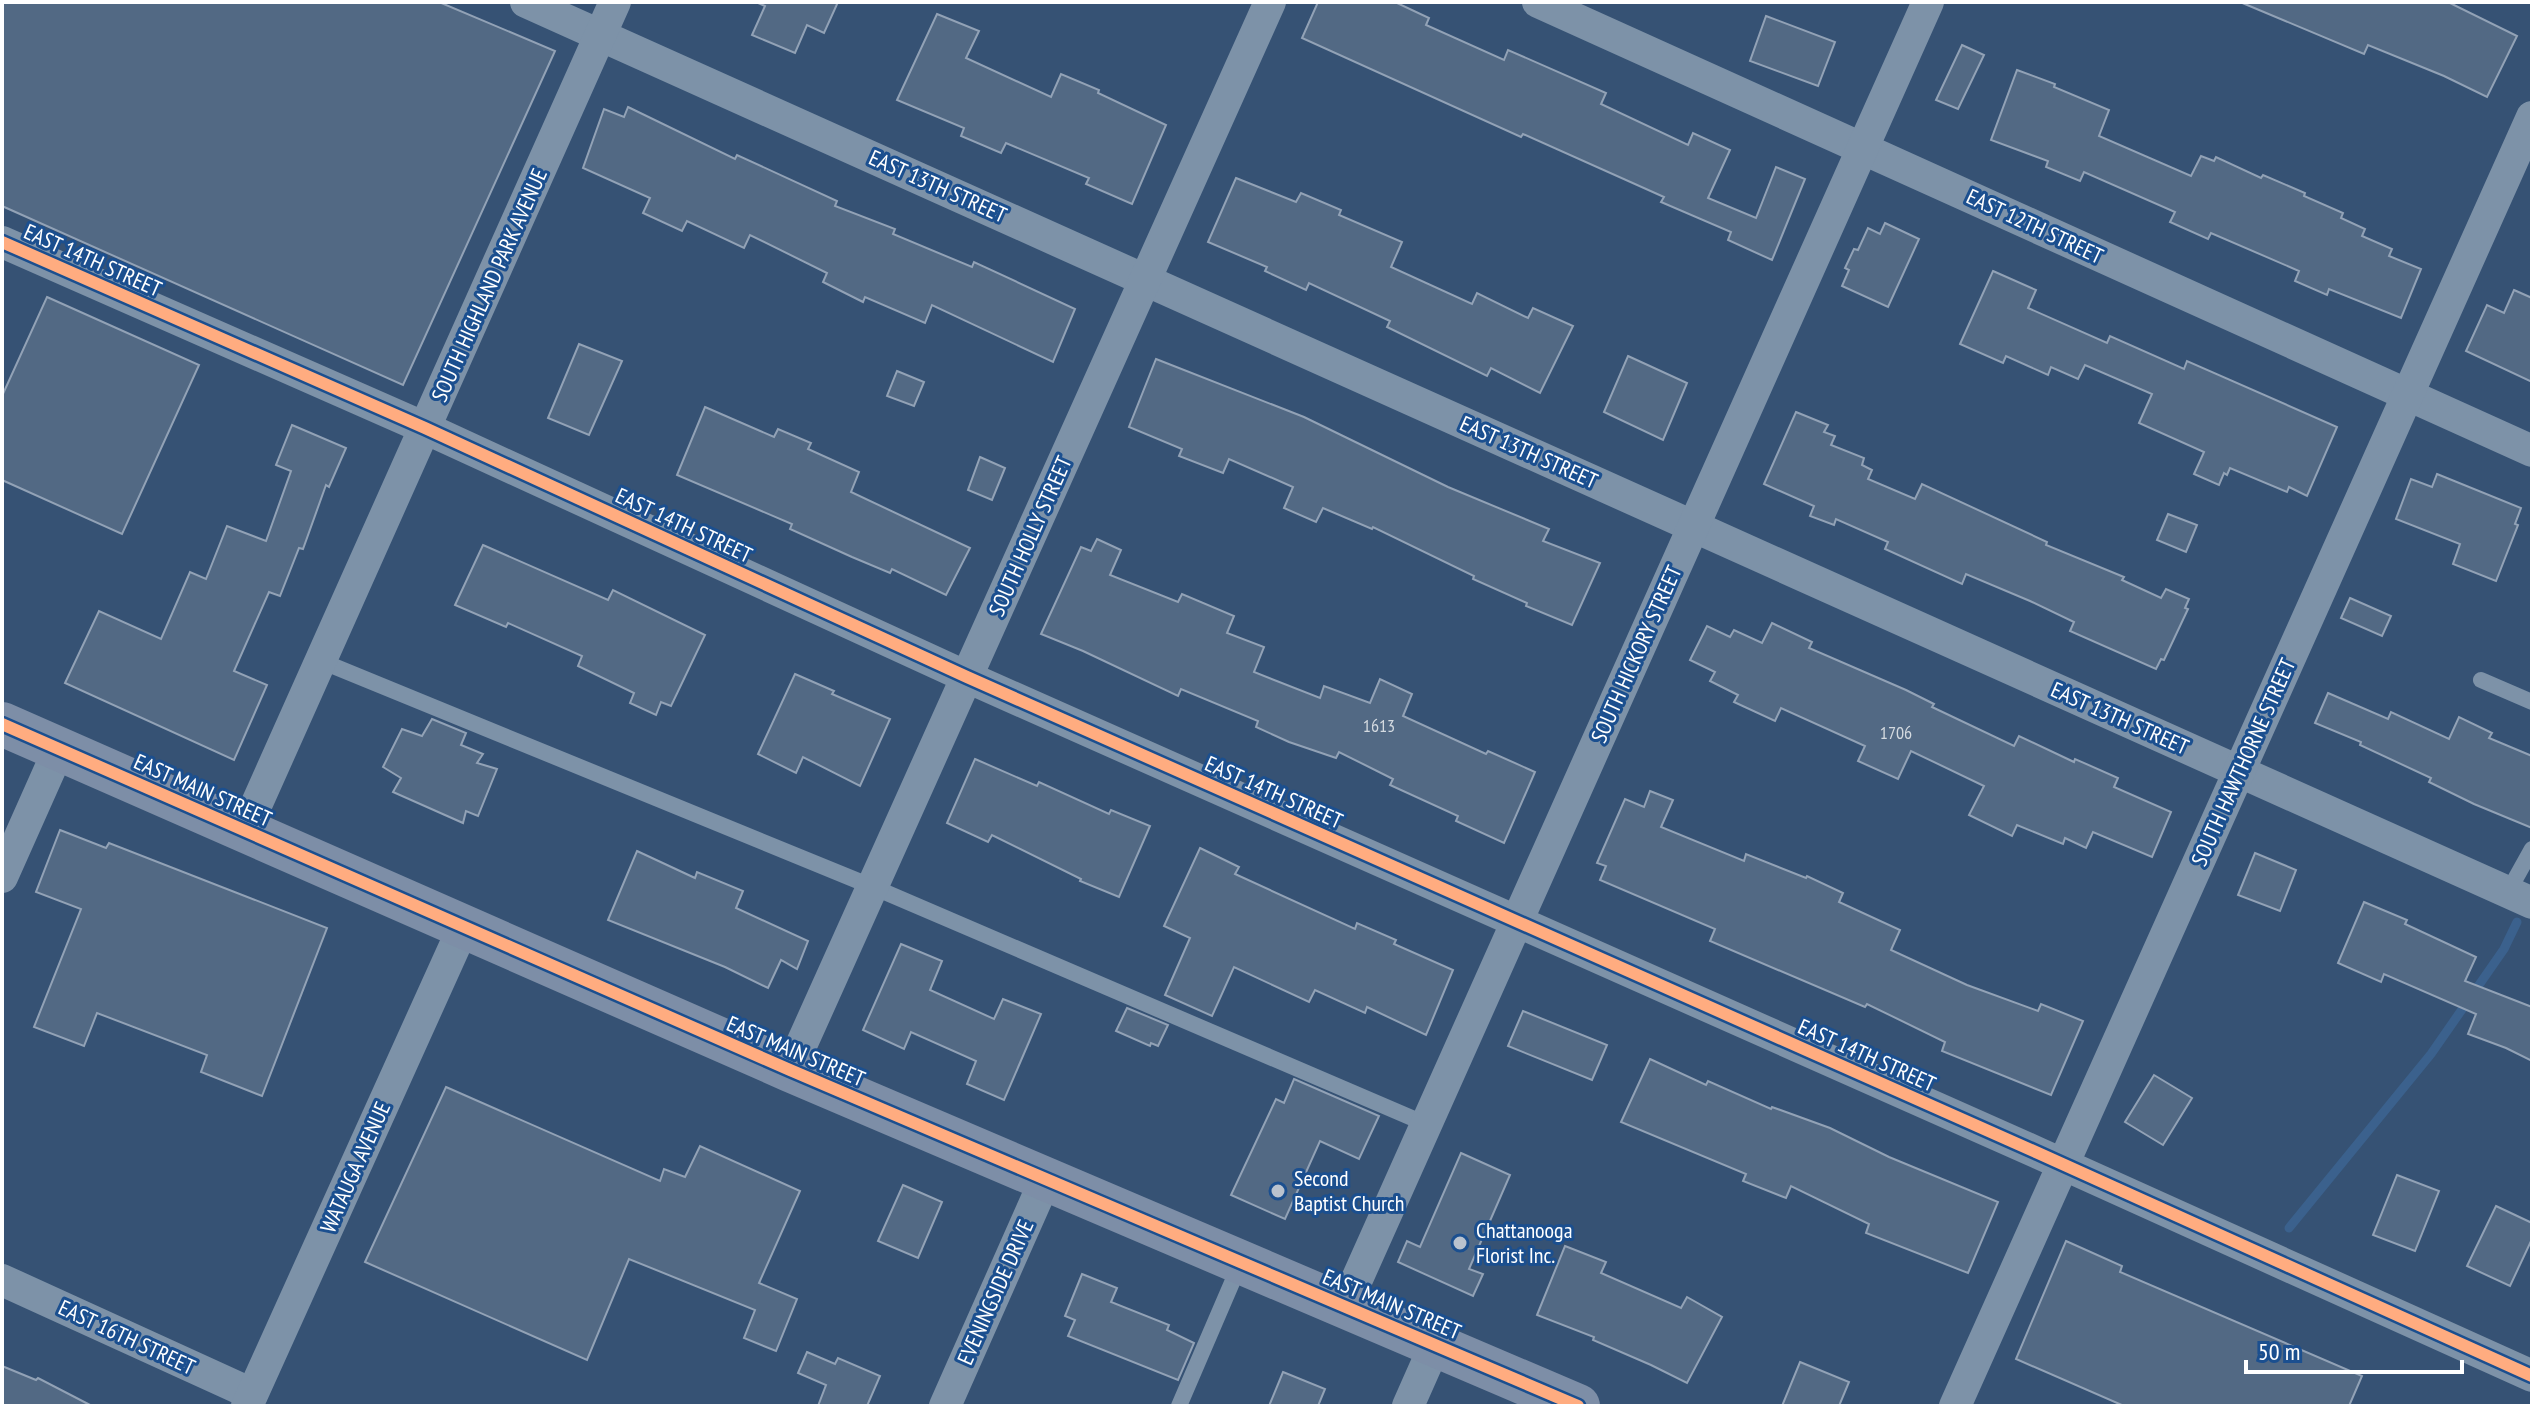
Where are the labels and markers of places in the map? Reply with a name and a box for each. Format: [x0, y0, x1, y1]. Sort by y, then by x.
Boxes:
place label: Second Baptist Church [1294, 1164, 1405, 1217]
marker: Second Baptist Church [1269, 1182, 1287, 1200]
place label: Chattanooga Florist Inc. [1476, 1216, 1572, 1269]
marker: Chattanooga Florist Inc. [1451, 1234, 1469, 1252]

